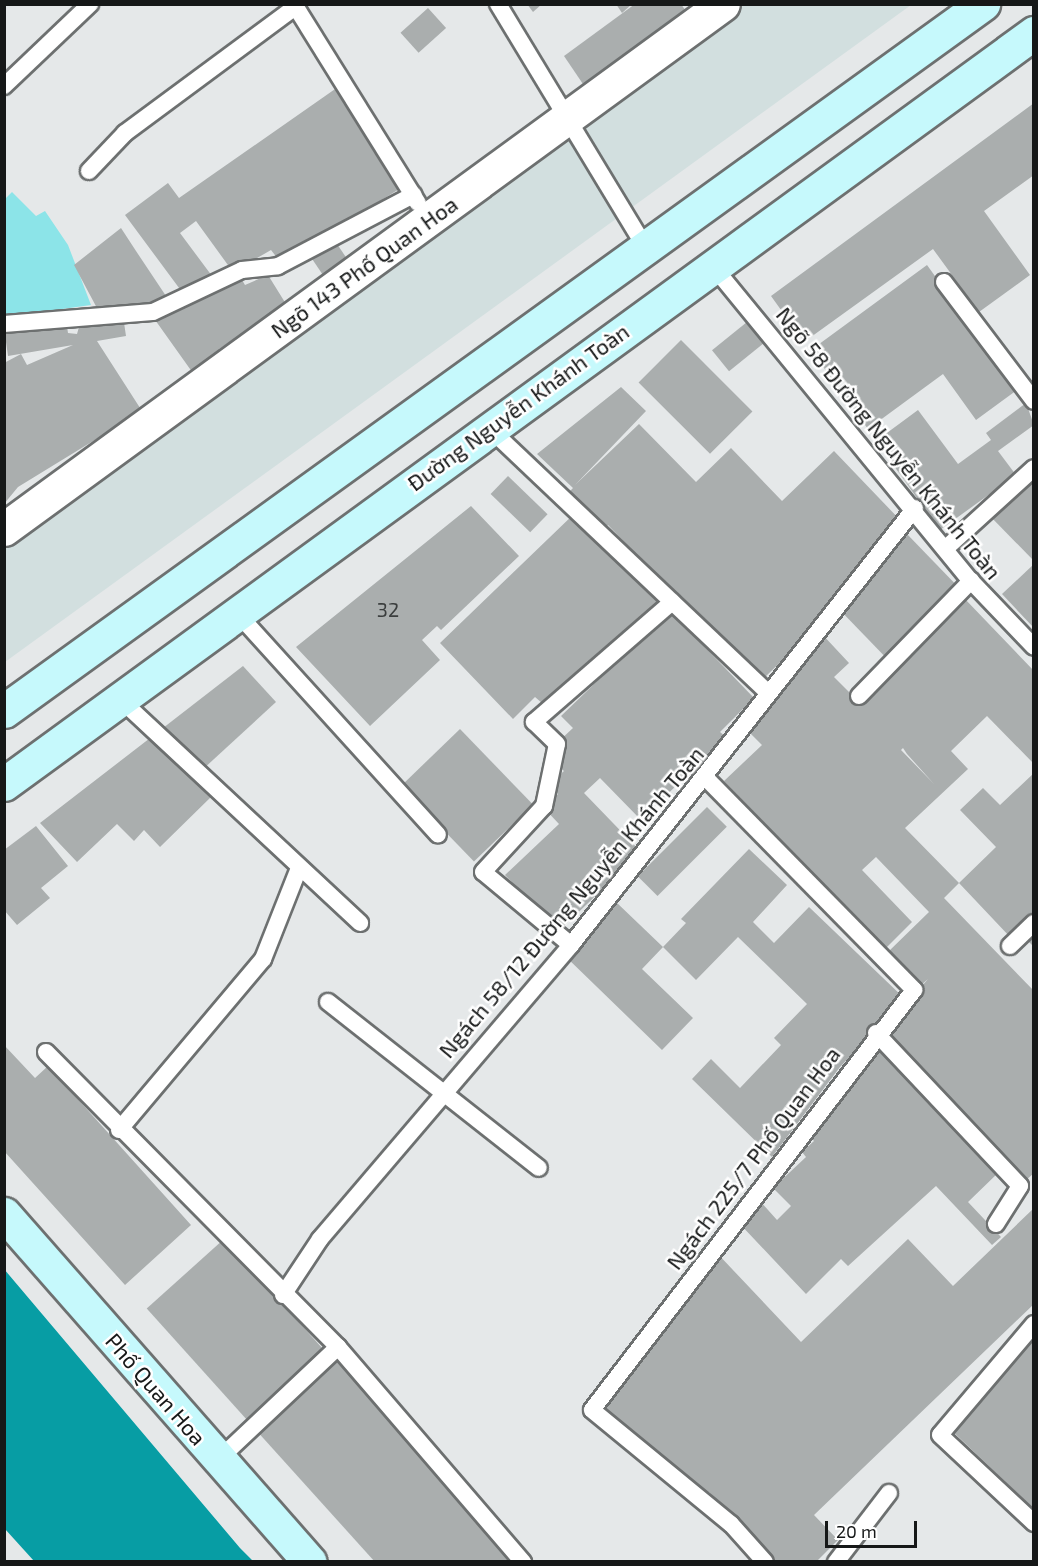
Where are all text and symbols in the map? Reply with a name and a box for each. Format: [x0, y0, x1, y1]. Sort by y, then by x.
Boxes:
street label: Ngõ 143 Phố Quan Hoa [266, 190, 462, 344]
street label: Ngõ 58 Đường Nguyễn Khánh Toàn [771, 301, 1007, 585]
street label: Đường Nguyễn Khánh Toàn [402, 318, 634, 496]
house number: 32 [377, 597, 399, 621]
street label: Ngách 58/12 Đường Nguyễn Khánh Toàn [433, 741, 709, 1063]
street label: Ngách 225/7 Phố Quan Hoa [661, 1042, 845, 1274]
street label: Phố Quan Hoa [100, 1328, 212, 1450]
scale bar [828, 1509, 920, 1547]
text: 20 m [836, 1520, 877, 1542]

